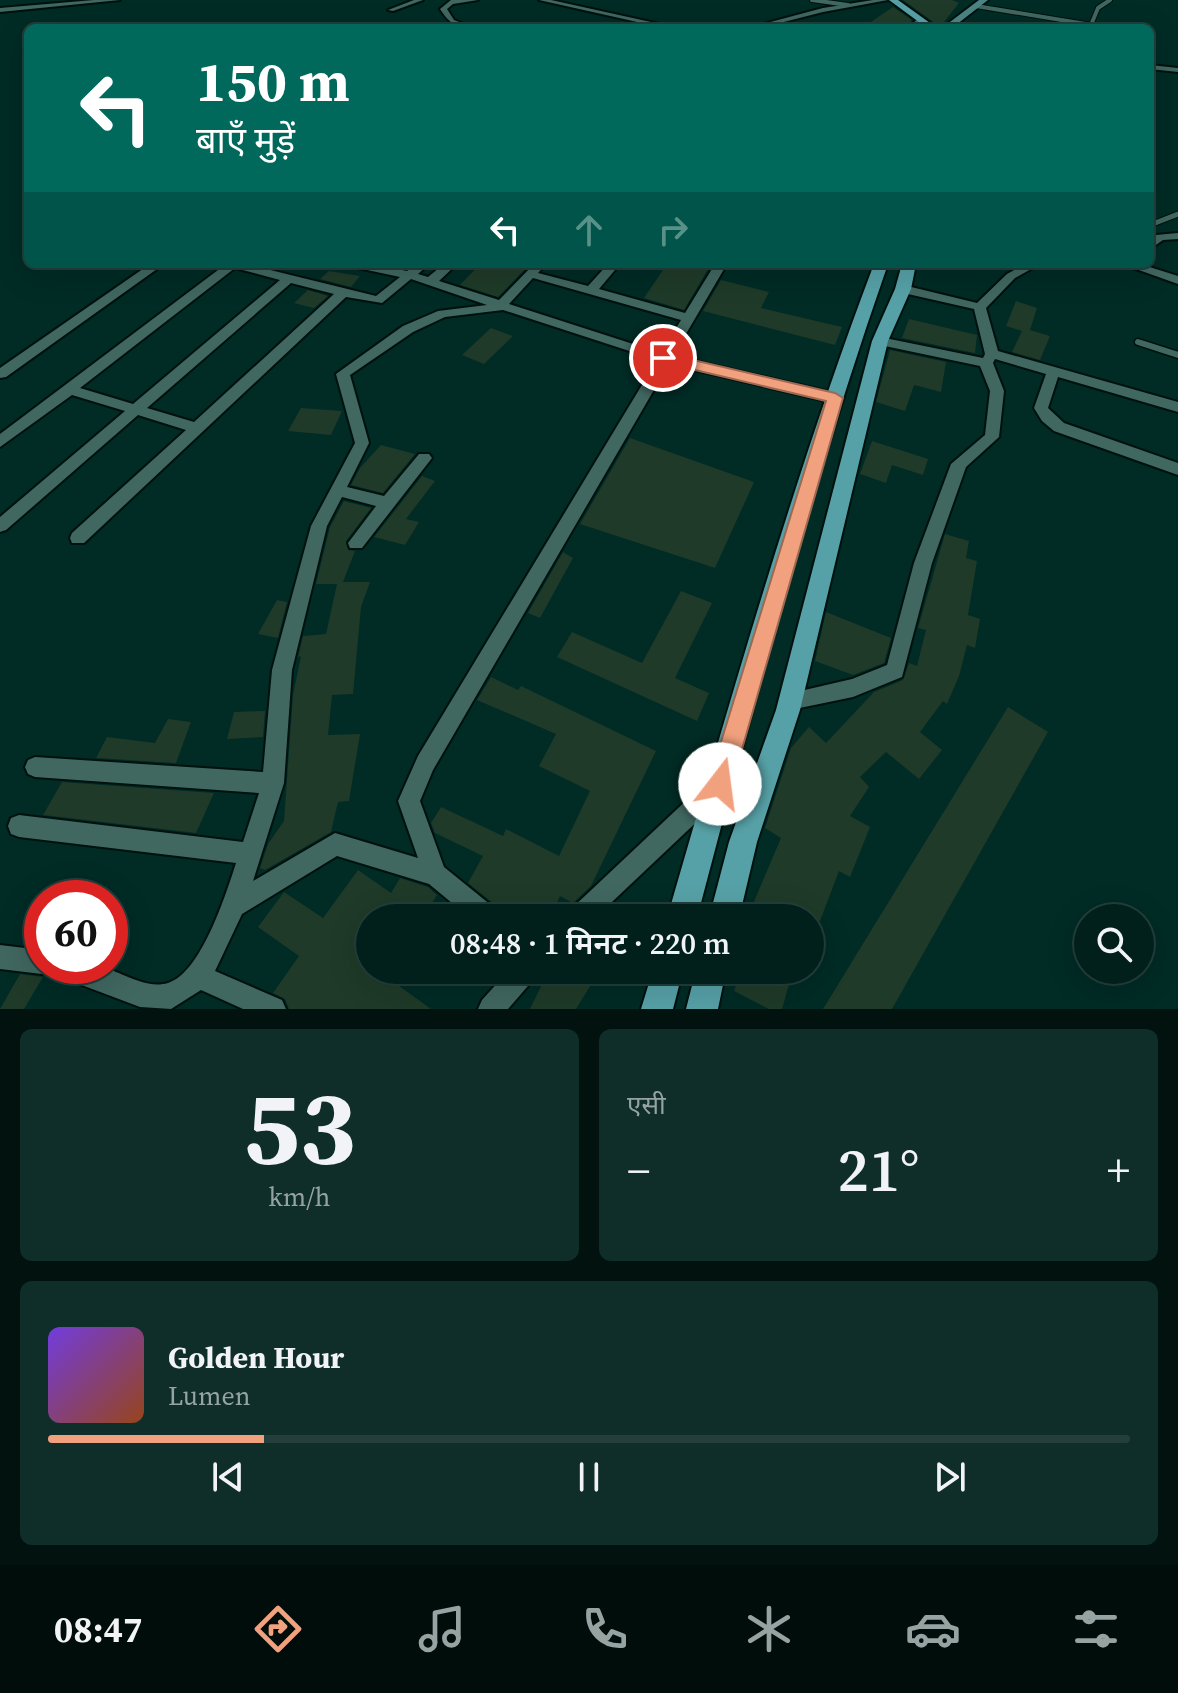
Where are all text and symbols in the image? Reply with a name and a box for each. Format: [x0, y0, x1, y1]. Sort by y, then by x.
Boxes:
text: 150 m [196, 43, 350, 120]
icon: left [64, 56, 168, 160]
text: बाएँ मुड़ें [196, 116, 295, 165]
icon: left [483, 208, 527, 252]
icon: ahead [567, 208, 611, 252]
icon: right [651, 208, 695, 252]
pin [629, 324, 697, 392]
icon: arrive [641, 336, 685, 380]
position arrow [678, 742, 762, 826]
speed limit sign: 60 [24, 880, 128, 984]
map controls [1074, 904, 1154, 984]
button: search [1074, 904, 1154, 984]
text: 08:48 · 1 मिनट · 220 m [450, 923, 730, 964]
text: 53 [243, 1055, 356, 1198]
text: एसी [627, 1087, 666, 1123]
text: 21° [837, 1129, 920, 1211]
text: − [627, 1140, 650, 1201]
text: + [1107, 1140, 1130, 1201]
text: km/h [269, 1179, 330, 1215]
text: Golden Hour [168, 1337, 344, 1378]
text: Lumen [168, 1378, 250, 1414]
icon: previous [206, 1455, 250, 1499]
icon: pause [567, 1455, 611, 1499]
icon: next [928, 1455, 972, 1499]
icon: directions [250, 1601, 306, 1657]
icon: music [414, 1601, 470, 1657]
icon: phone [577, 1601, 633, 1657]
icon: climate [741, 1601, 797, 1657]
icon: car [905, 1601, 961, 1657]
icon: filters [1068, 1601, 1124, 1657]
text: 08:47 [54, 1605, 143, 1654]

